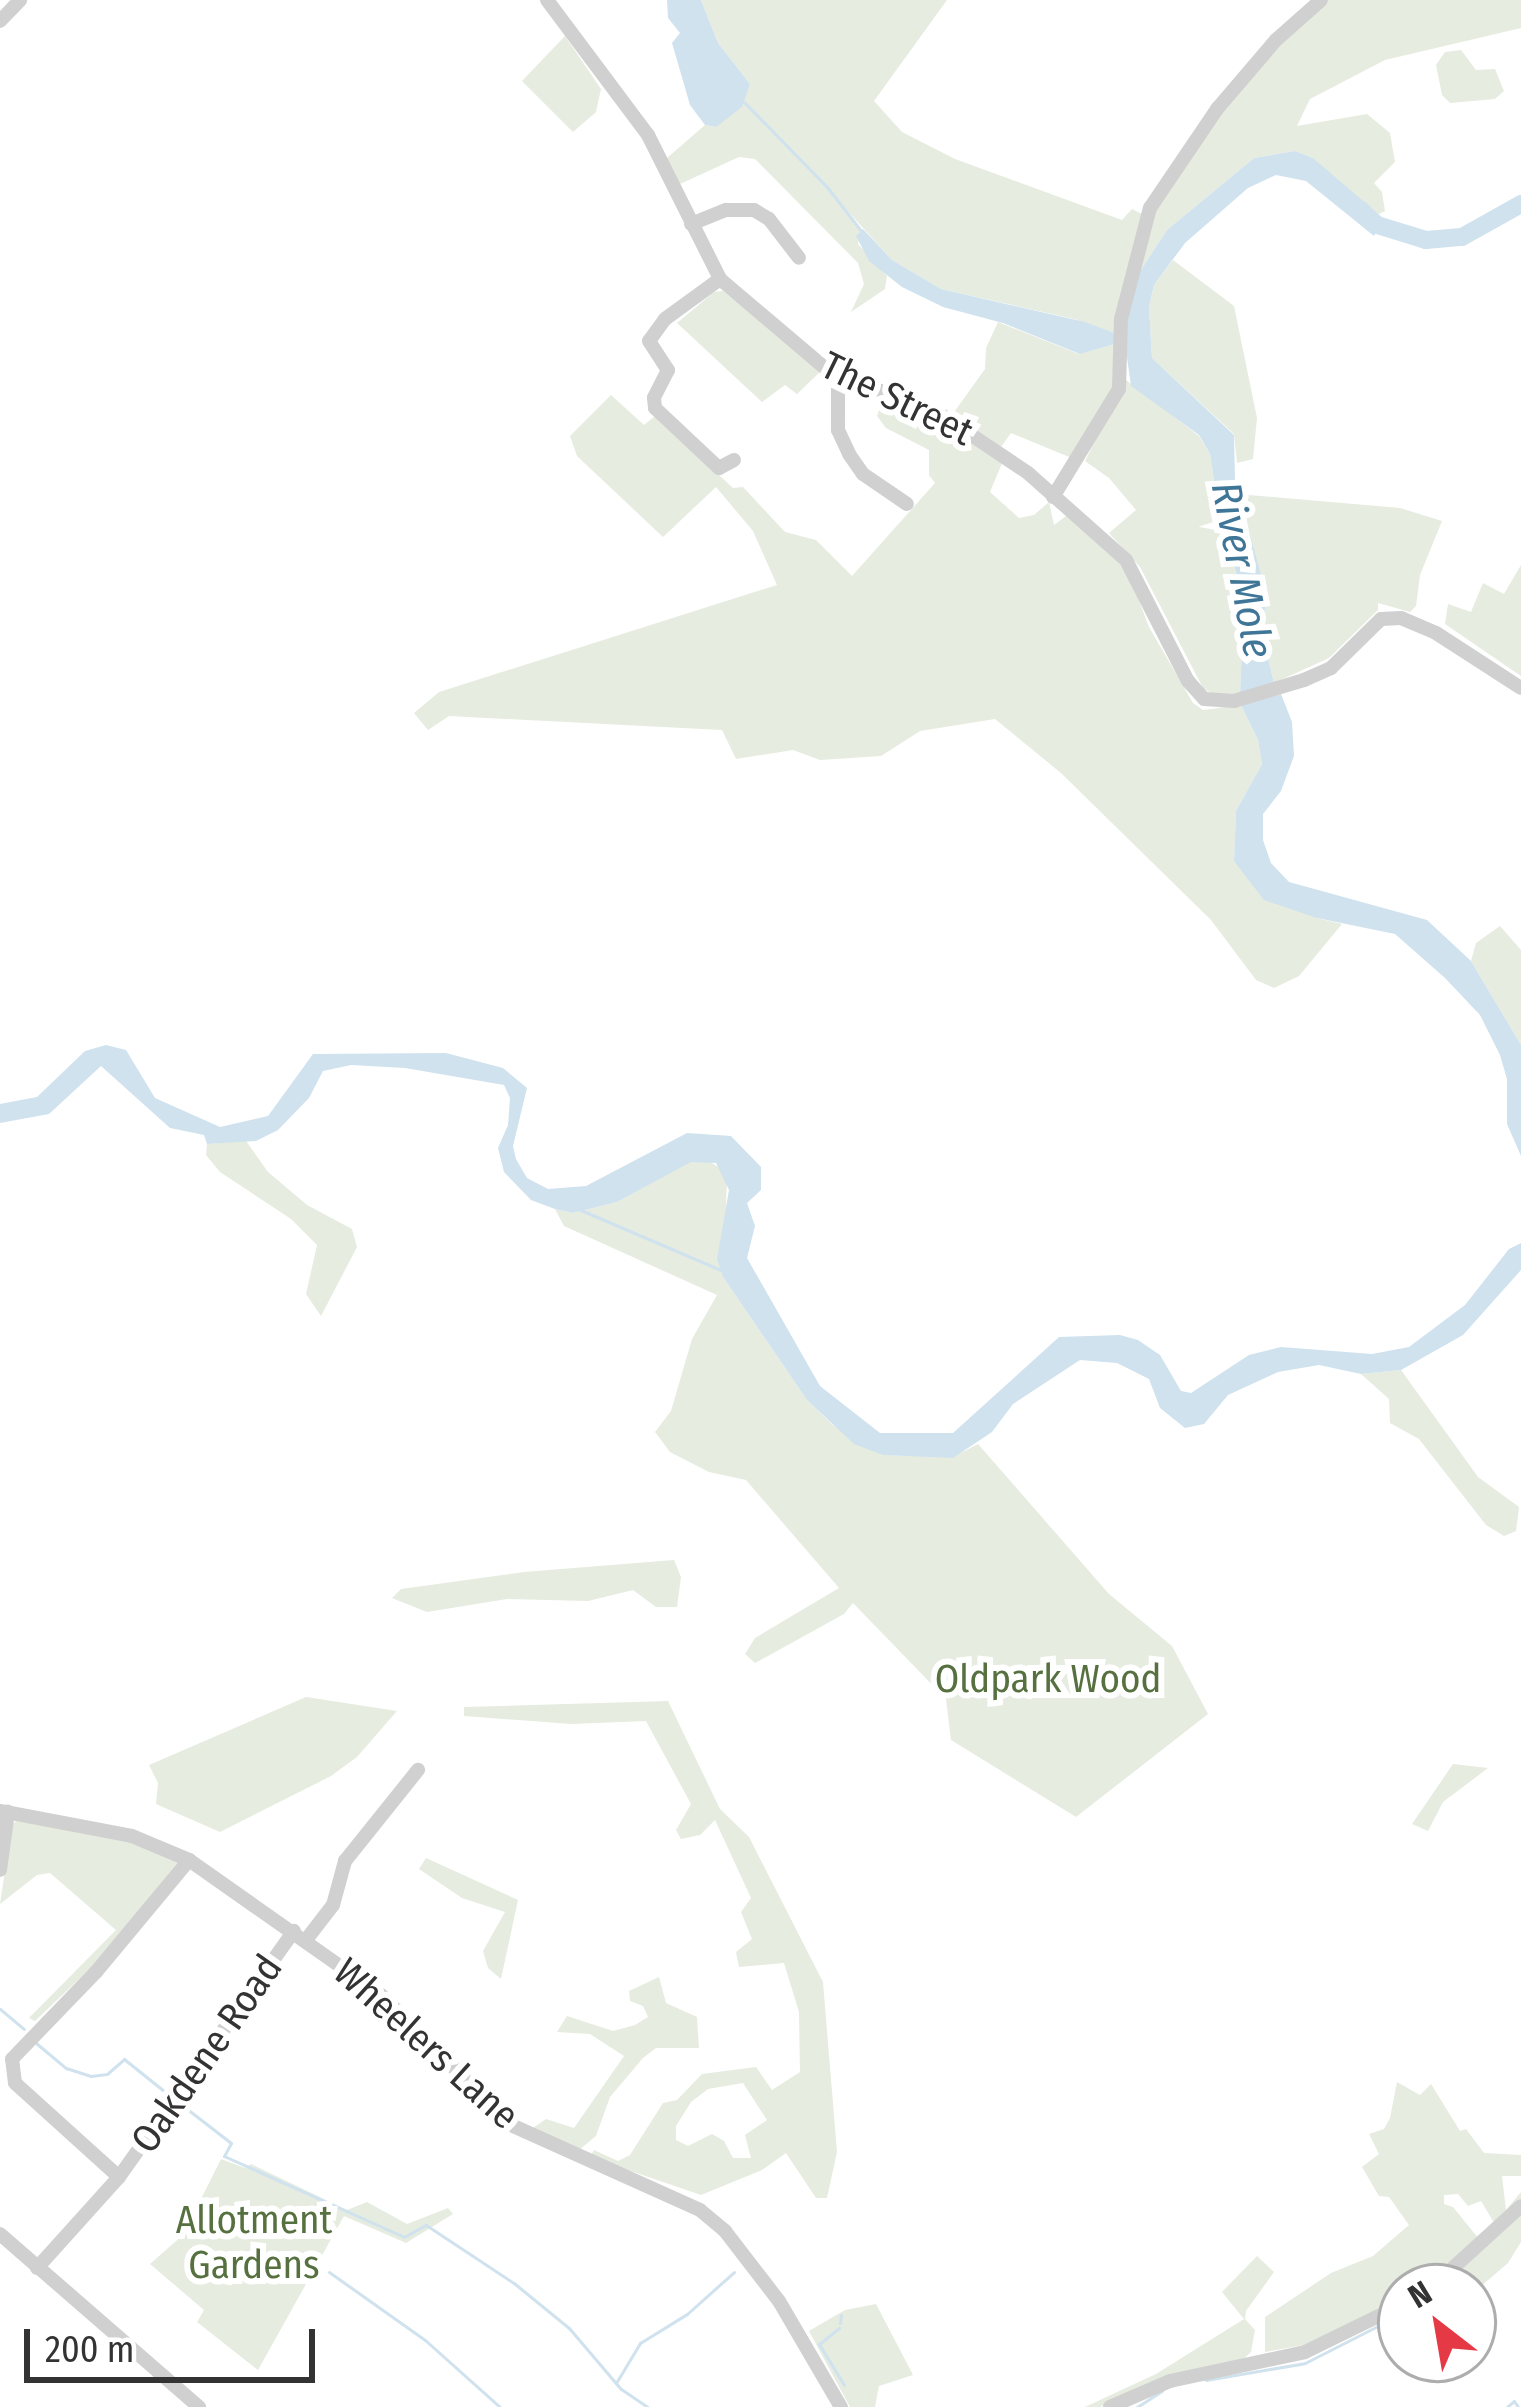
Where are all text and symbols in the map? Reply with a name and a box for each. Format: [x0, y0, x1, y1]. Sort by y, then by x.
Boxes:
street label: The Street [814, 342, 980, 456]
water label: River Mole [1200, 478, 1284, 662]
park label: Oldpark Wood [935, 1656, 1161, 1702]
street label: Oakdene Road [122, 1946, 292, 2162]
street label: Wheelers Lane [324, 1949, 528, 2139]
park label: Allotment Gardens [176, 2198, 332, 2289]
north arrow [1377, 2263, 1497, 2383]
text: N [1401, 2272, 1439, 2317]
scale bar [30, 2305, 321, 2379]
text: 200 m [45, 2328, 135, 2372]

